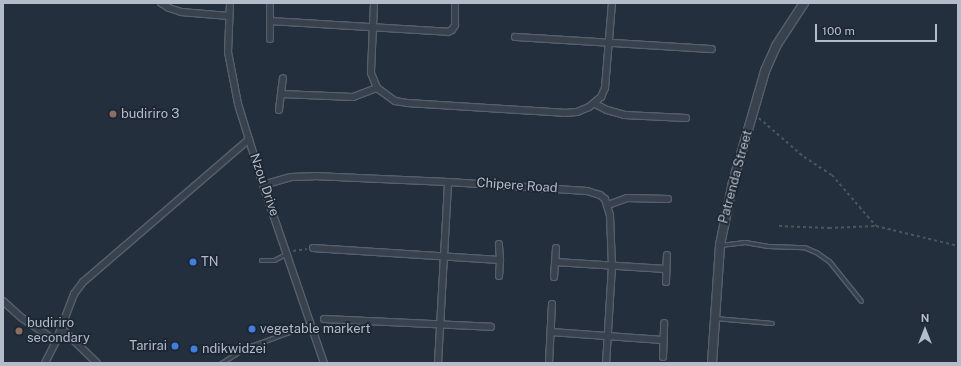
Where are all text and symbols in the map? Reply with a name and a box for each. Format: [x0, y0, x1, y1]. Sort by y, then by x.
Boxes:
scale bar [817, 16, 939, 42]
text: 100 m [822, 24, 855, 38]
place label: budiriro 3 [121, 106, 179, 122]
marker: budiriro 3 [108, 109, 118, 119]
street label: Patrenda Street [716, 129, 756, 225]
street label: Nzou Drive [246, 152, 282, 218]
street label: Chipere Road [476, 175, 558, 197]
place label: TN [201, 254, 219, 270]
marker: TN [188, 257, 198, 267]
north arrow [905, 310, 945, 350]
text: N [921, 312, 929, 324]
place label: budiriro secondary [27, 316, 90, 347]
place label: vegetable markert [260, 321, 371, 337]
marker: vegetable markert [247, 324, 257, 334]
marker: budiriro secondary [14, 326, 24, 336]
place label: Tarirai [129, 338, 167, 354]
marker: Tarirai [170, 341, 180, 351]
place label: ndikwidzei [202, 341, 266, 357]
marker: ndikwidzei [189, 344, 199, 354]

